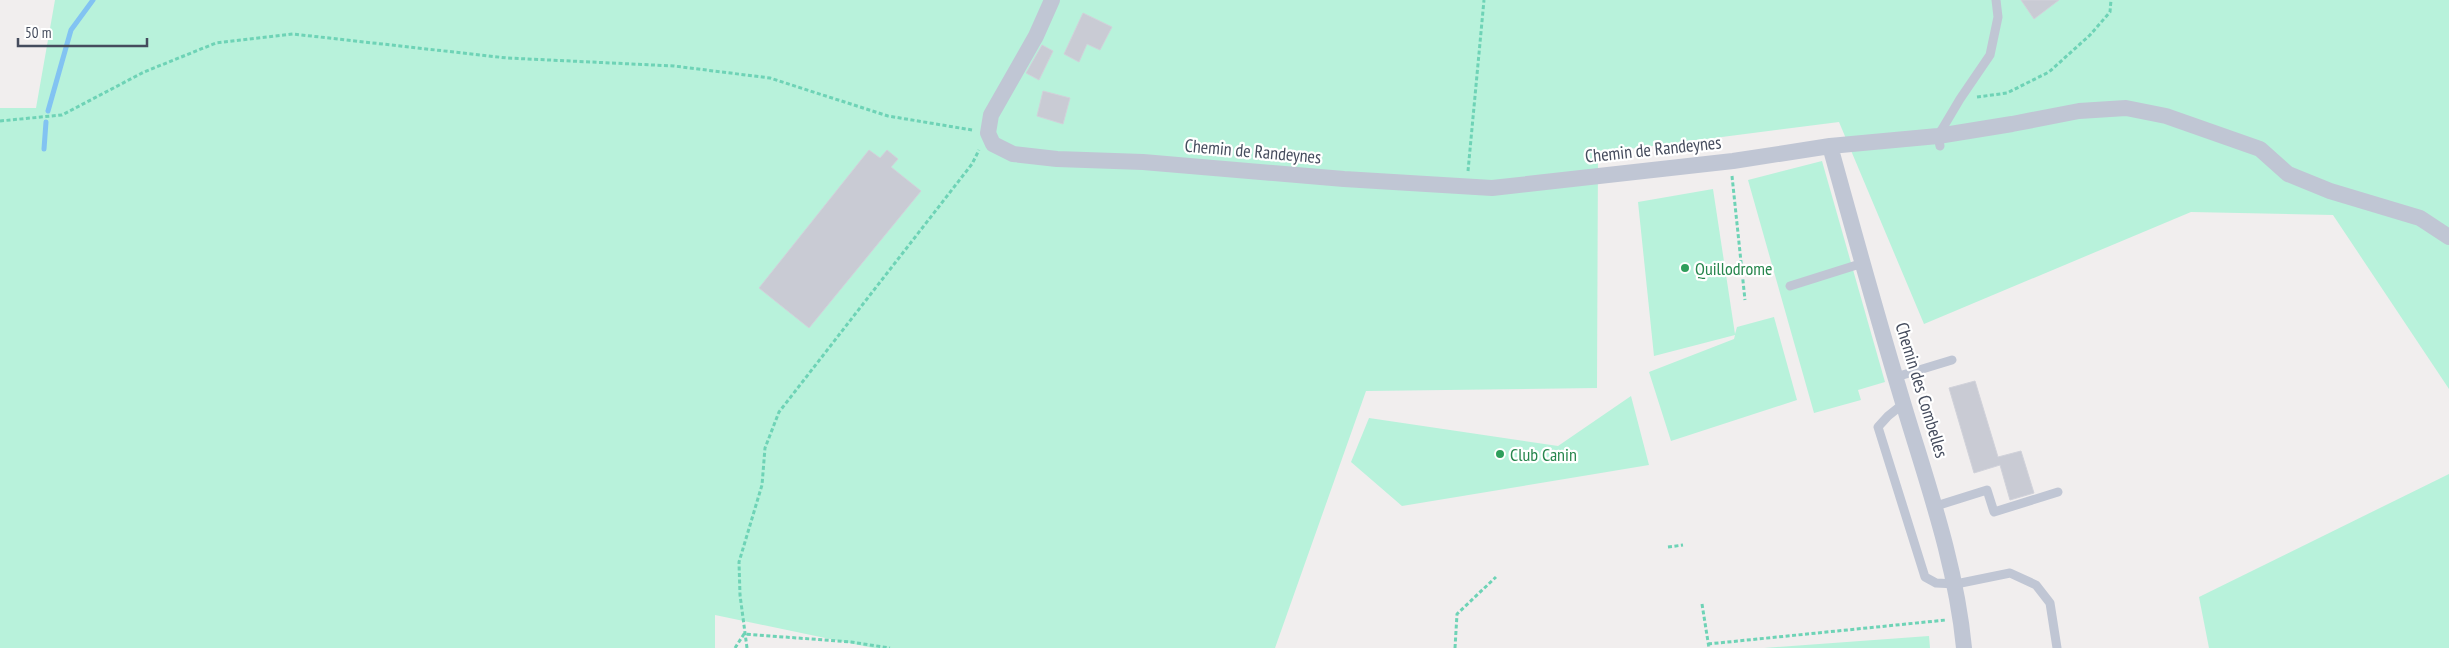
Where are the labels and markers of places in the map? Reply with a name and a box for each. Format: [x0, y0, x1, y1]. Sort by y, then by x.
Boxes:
place label: Quillodrome [1695, 257, 1772, 280]
marker: Quillodrome [1679, 262, 1691, 274]
place label: Club Canin [1510, 443, 1577, 466]
marker: Club Canin [1494, 448, 1506, 460]

